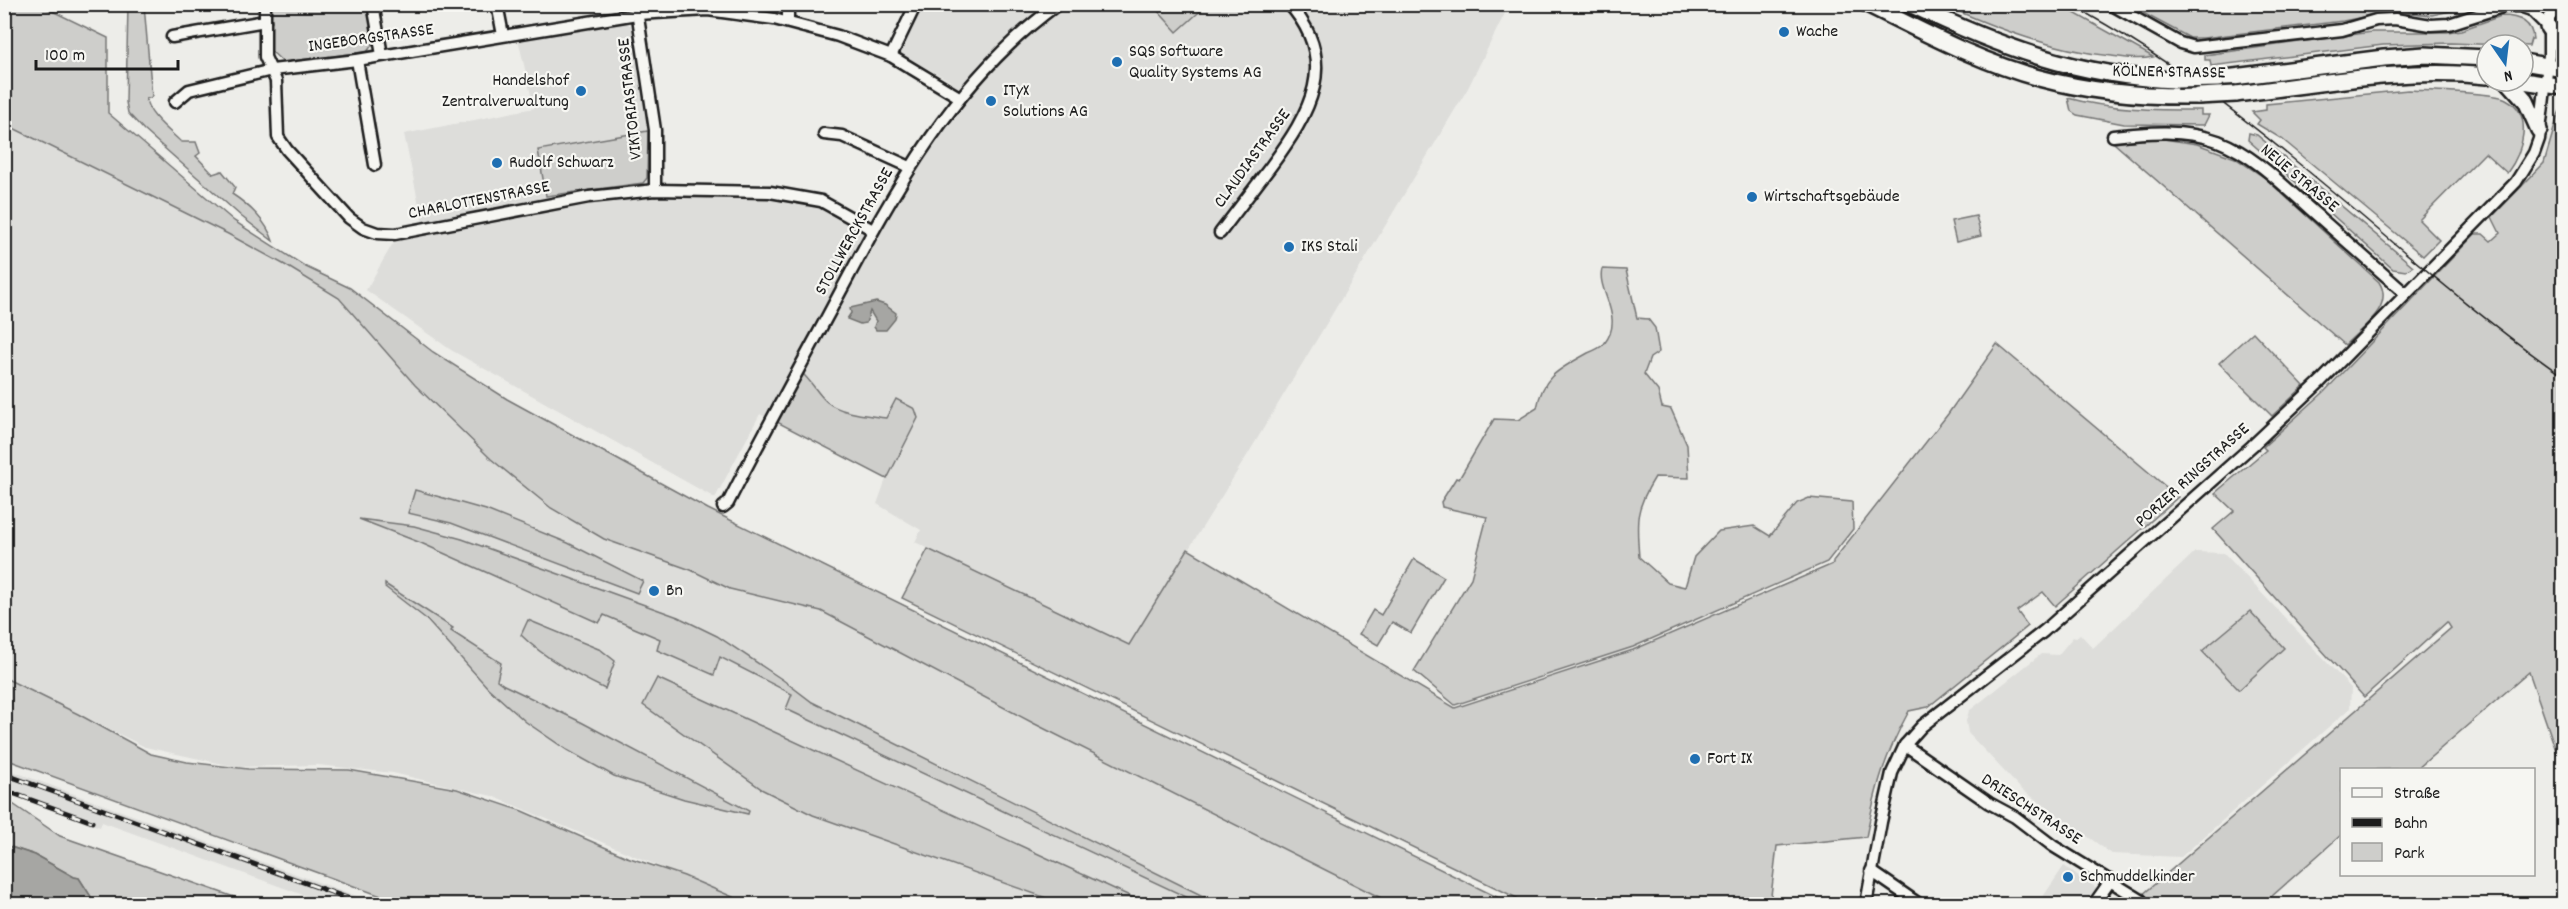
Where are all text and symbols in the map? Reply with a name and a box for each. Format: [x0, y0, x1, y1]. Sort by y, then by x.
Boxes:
street label: INGEBORGSTRASSE [307, 18, 435, 60]
place label: Wache [1796, 20, 1838, 45]
marker: Wache [1777, 25, 1791, 39]
scale bar [36, 33, 178, 71]
north arrow [2475, 33, 2535, 93]
street label: VIKTORIASTRASSE [612, 37, 650, 161]
place label: SQS Software Quality Systems AG [1129, 40, 1262, 86]
text: 100 m [45, 44, 85, 69]
marker: SQS Software Quality Systems AG [1110, 55, 1124, 69]
street label: KÖLNER STRASSE [2112, 60, 2226, 86]
text: N [2501, 63, 2515, 87]
place label: Handelshof Zentralverwaltung [442, 69, 570, 115]
place label: ITyX Solutions AG [1003, 79, 1088, 125]
marker: Handelshof Zentralverwaltung [574, 84, 588, 98]
marker: ITyX Solutions AG [984, 94, 998, 108]
street label: CLAUDIASTRASSE [1208, 104, 1298, 214]
street label: NEUE STRASSE [2254, 139, 2344, 219]
place label: Rudolf Schwarz [509, 151, 614, 176]
marker: Rudolf Schwarz [490, 156, 504, 170]
street label: STOLLWERCKSTRASSE [810, 164, 900, 300]
street label: CHARLOTTENSTRASSE [406, 175, 552, 227]
place label: Wirtschaftsgebäude [1764, 185, 1900, 210]
marker: Wirtschaftsgebäude [1745, 190, 1759, 204]
place label: IKS Stali [1301, 235, 1358, 260]
marker: IKS Stali [1282, 240, 1296, 254]
street label: PORZER RINGSTRASSE [2130, 418, 2256, 534]
place label: Bn [666, 579, 683, 604]
marker: Bn [647, 584, 661, 598]
place label: Fort IX [1707, 747, 1752, 772]
marker: Fort IX [1688, 752, 1702, 766]
street label: DRIESCHSTRASSE [1976, 768, 2086, 852]
legend [2340, 768, 2535, 876]
text: Straße [2394, 782, 2440, 807]
text: Bahn [2394, 812, 2428, 837]
text: Park [2394, 842, 2425, 867]
place label: Schmuddelkinder [2080, 865, 2195, 890]
marker: Schmuddelkinder [2061, 870, 2075, 884]

